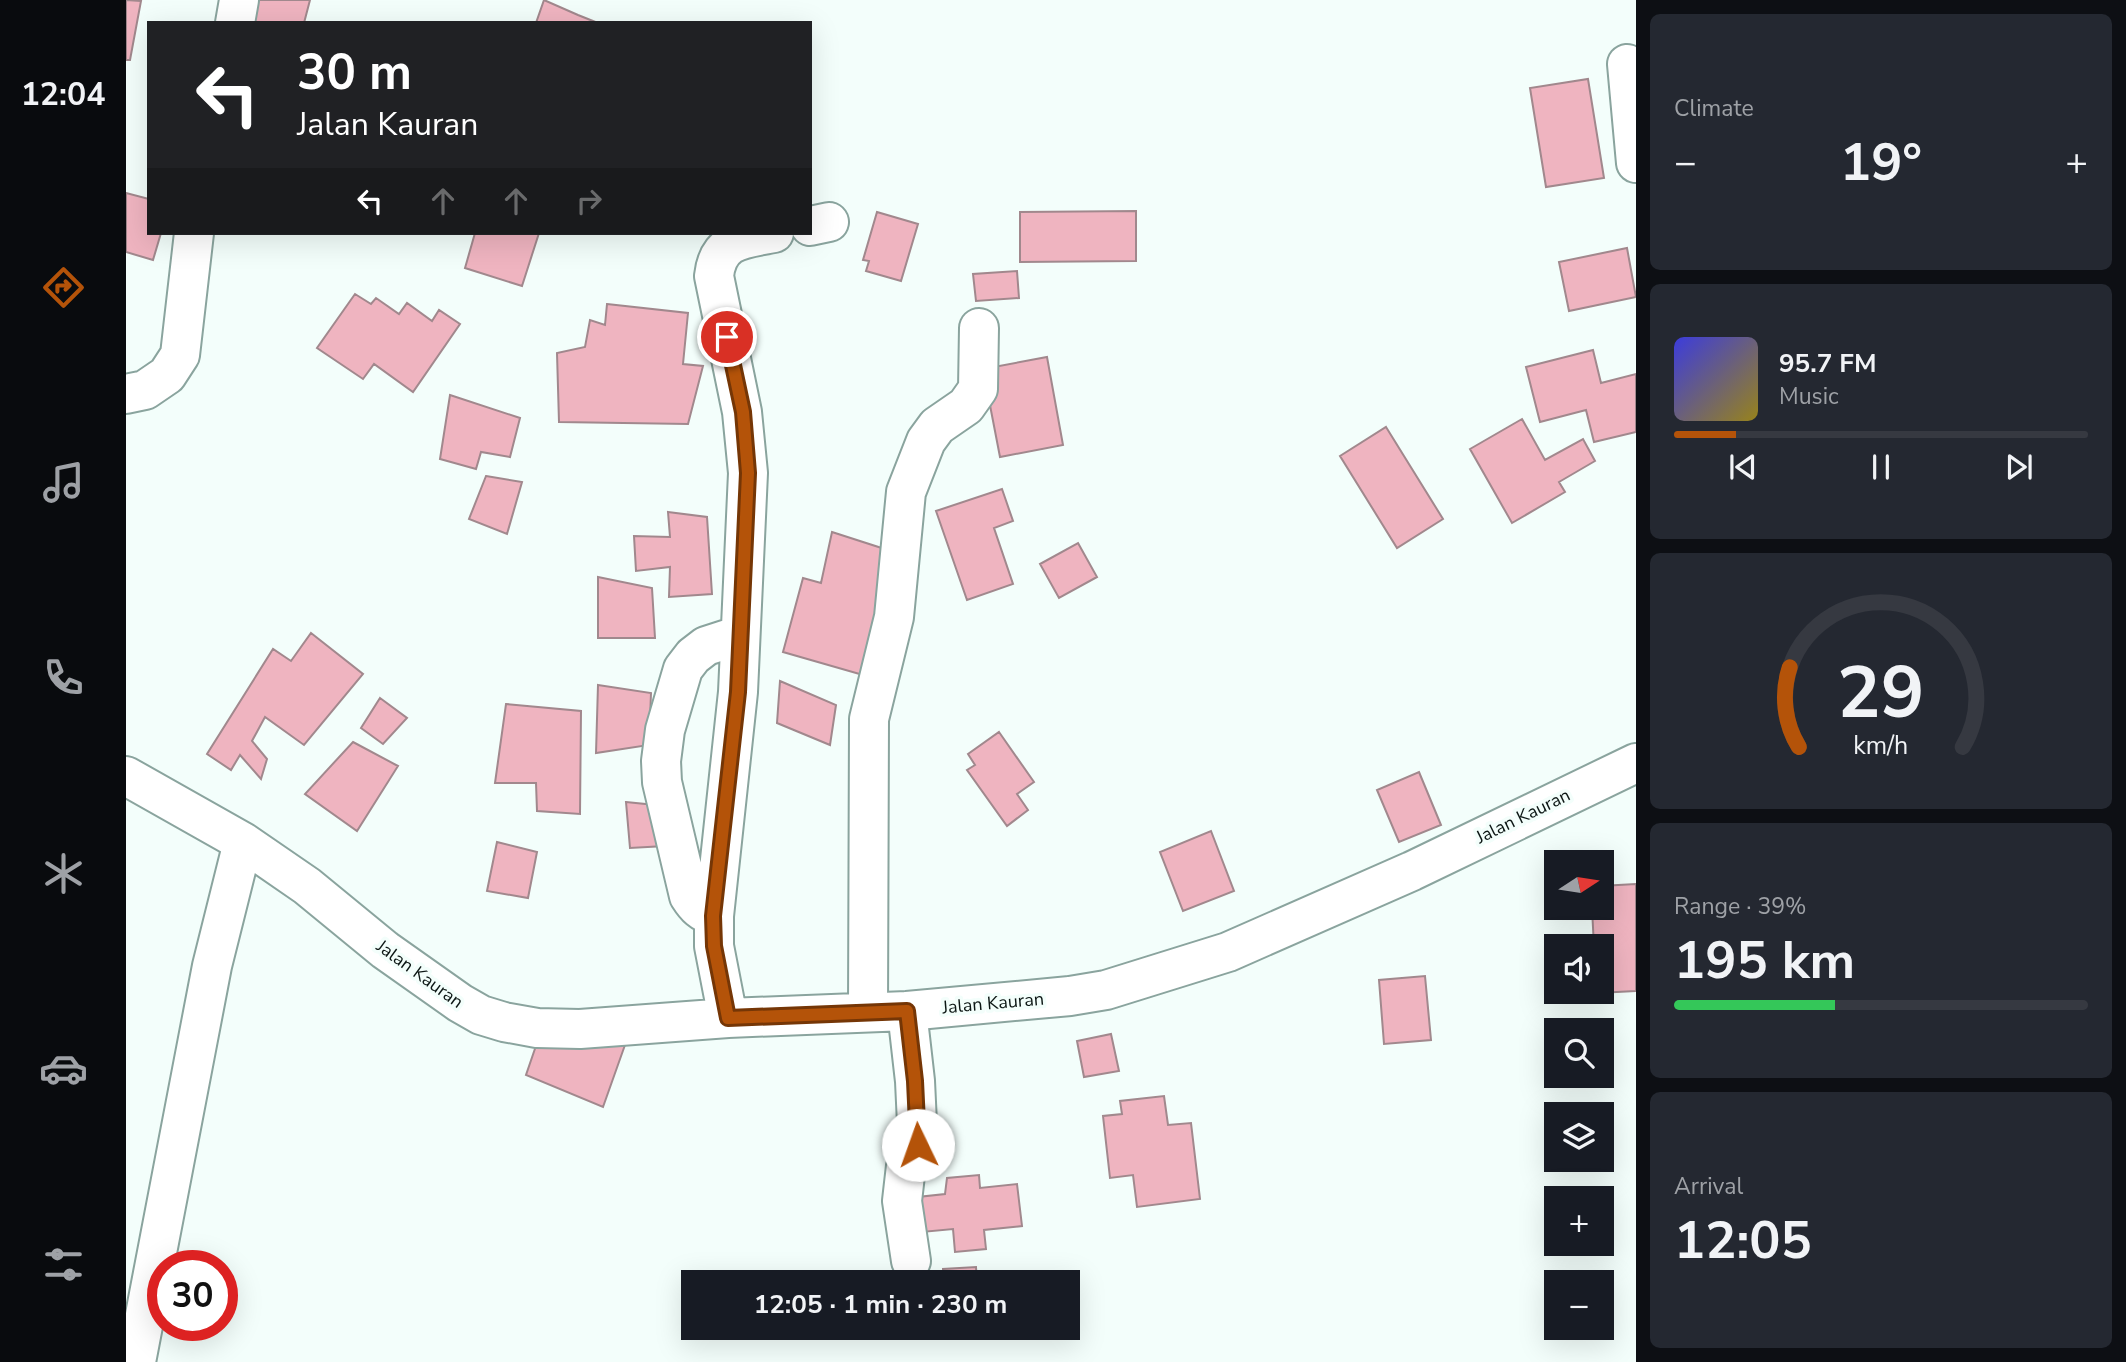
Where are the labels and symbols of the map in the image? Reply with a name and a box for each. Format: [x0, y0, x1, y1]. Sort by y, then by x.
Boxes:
pin [697, 307, 757, 367]
street label: Jalan Kauran [1471, 783, 1574, 850]
north arrow [1544, 850, 1614, 920]
street label: Jalan Kauran [371, 934, 468, 1014]
street label: Jalan Kauran [940, 987, 1045, 1019]
position arrow [881, 1108, 955, 1182]
speed limit sign: 30 [147, 1250, 238, 1341]

